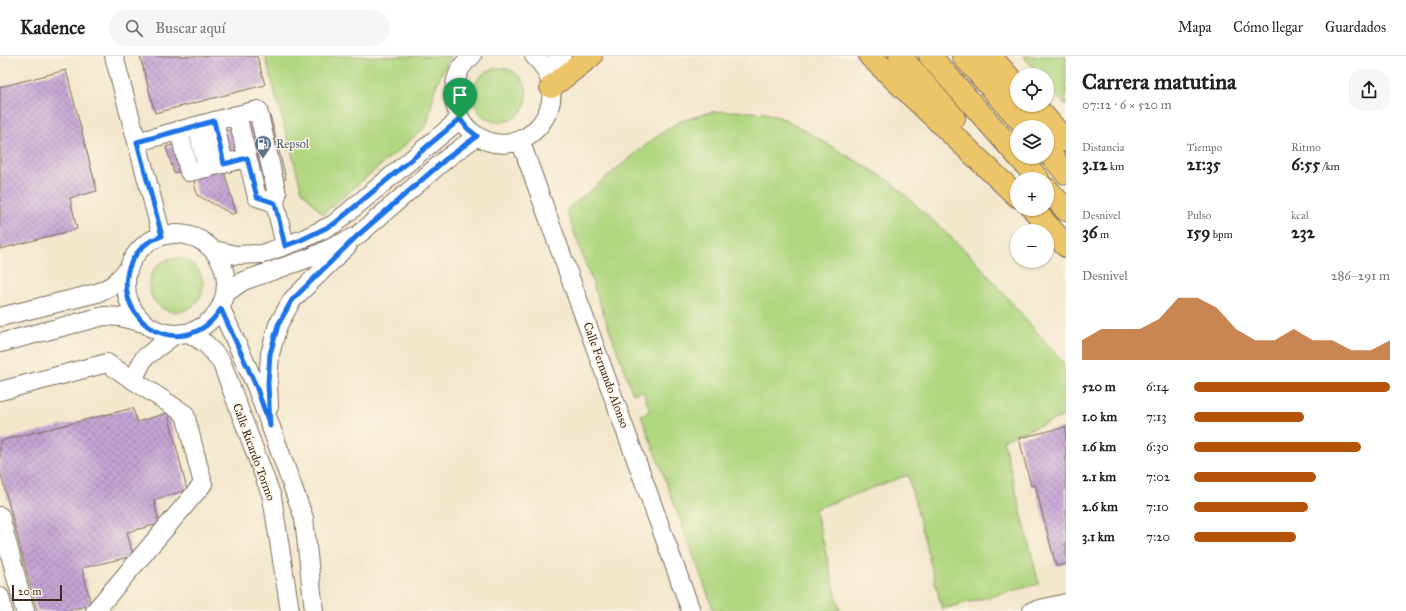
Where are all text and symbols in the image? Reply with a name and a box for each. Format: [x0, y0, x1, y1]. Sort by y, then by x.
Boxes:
search box [109, 10, 389, 46]
text: Kadence [20, 16, 85, 39]
icon: search [123, 17, 145, 39]
text: Buscar aquí [155, 19, 226, 37]
text: Mapa [1178, 19, 1211, 36]
text: Cómo llegar [1233, 19, 1303, 36]
text: Guardados [1325, 19, 1386, 36]
map controls [1010, 68, 1054, 268]
button: locate [1010, 68, 1054, 112]
text: Carrera matutina [1082, 68, 1236, 95]
button: share [1348, 69, 1390, 111]
pin [443, 78, 477, 119]
icon: arrive [449, 84, 471, 106]
text: 07:12 · 6 × 520 m [1082, 97, 1172, 113]
button: layers [1010, 120, 1054, 164]
fuel station icon: Repsol [253, 134, 273, 159]
place label: Repsol [276, 137, 310, 151]
text: Distancia [1082, 141, 1125, 154]
text: Tiempo [1187, 141, 1222, 154]
text: Ritmo [1291, 141, 1321, 154]
text: 3.12 [1082, 154, 1107, 175]
text: 21:35 [1187, 154, 1221, 175]
text: 6:55 [1291, 154, 1320, 175]
text: km [1107, 160, 1124, 173]
text: /km [1320, 160, 1340, 173]
button: + [1010, 172, 1054, 216]
text: Desnivel [1082, 209, 1121, 222]
text: Pulso [1187, 209, 1211, 222]
text: kcal [1291, 209, 1309, 222]
text: 36 [1082, 222, 1098, 243]
text: 159 [1187, 222, 1210, 243]
text: 232 [1291, 222, 1315, 243]
button: − [1010, 224, 1054, 268]
text: m [1098, 228, 1109, 241]
text: bpm [1210, 228, 1233, 241]
text: Desnivel [1082, 268, 1128, 284]
text: 286–291 m [1331, 268, 1390, 284]
street label: Calle Fernando Alonso [580, 320, 632, 430]
text: 520 m [1082, 379, 1116, 395]
text: 6:14 [1146, 379, 1168, 395]
street label: Calle Ricardo Tormo [230, 402, 278, 502]
text: 1.0 km [1082, 409, 1117, 425]
text: 7:13 [1146, 409, 1167, 425]
text: 1.6 km [1082, 439, 1116, 455]
text: 6:30 [1146, 439, 1169, 455]
text: 2.1 km [1082, 469, 1116, 485]
text: 7:02 [1146, 469, 1170, 485]
text: 2.6 km [1082, 499, 1118, 515]
text: 7:10 [1146, 499, 1169, 515]
text: 3.1 km [1082, 529, 1115, 545]
text: 7:20 [1146, 529, 1170, 545]
scale bar [12, 583, 62, 602]
text: 20 m [18, 585, 41, 598]

